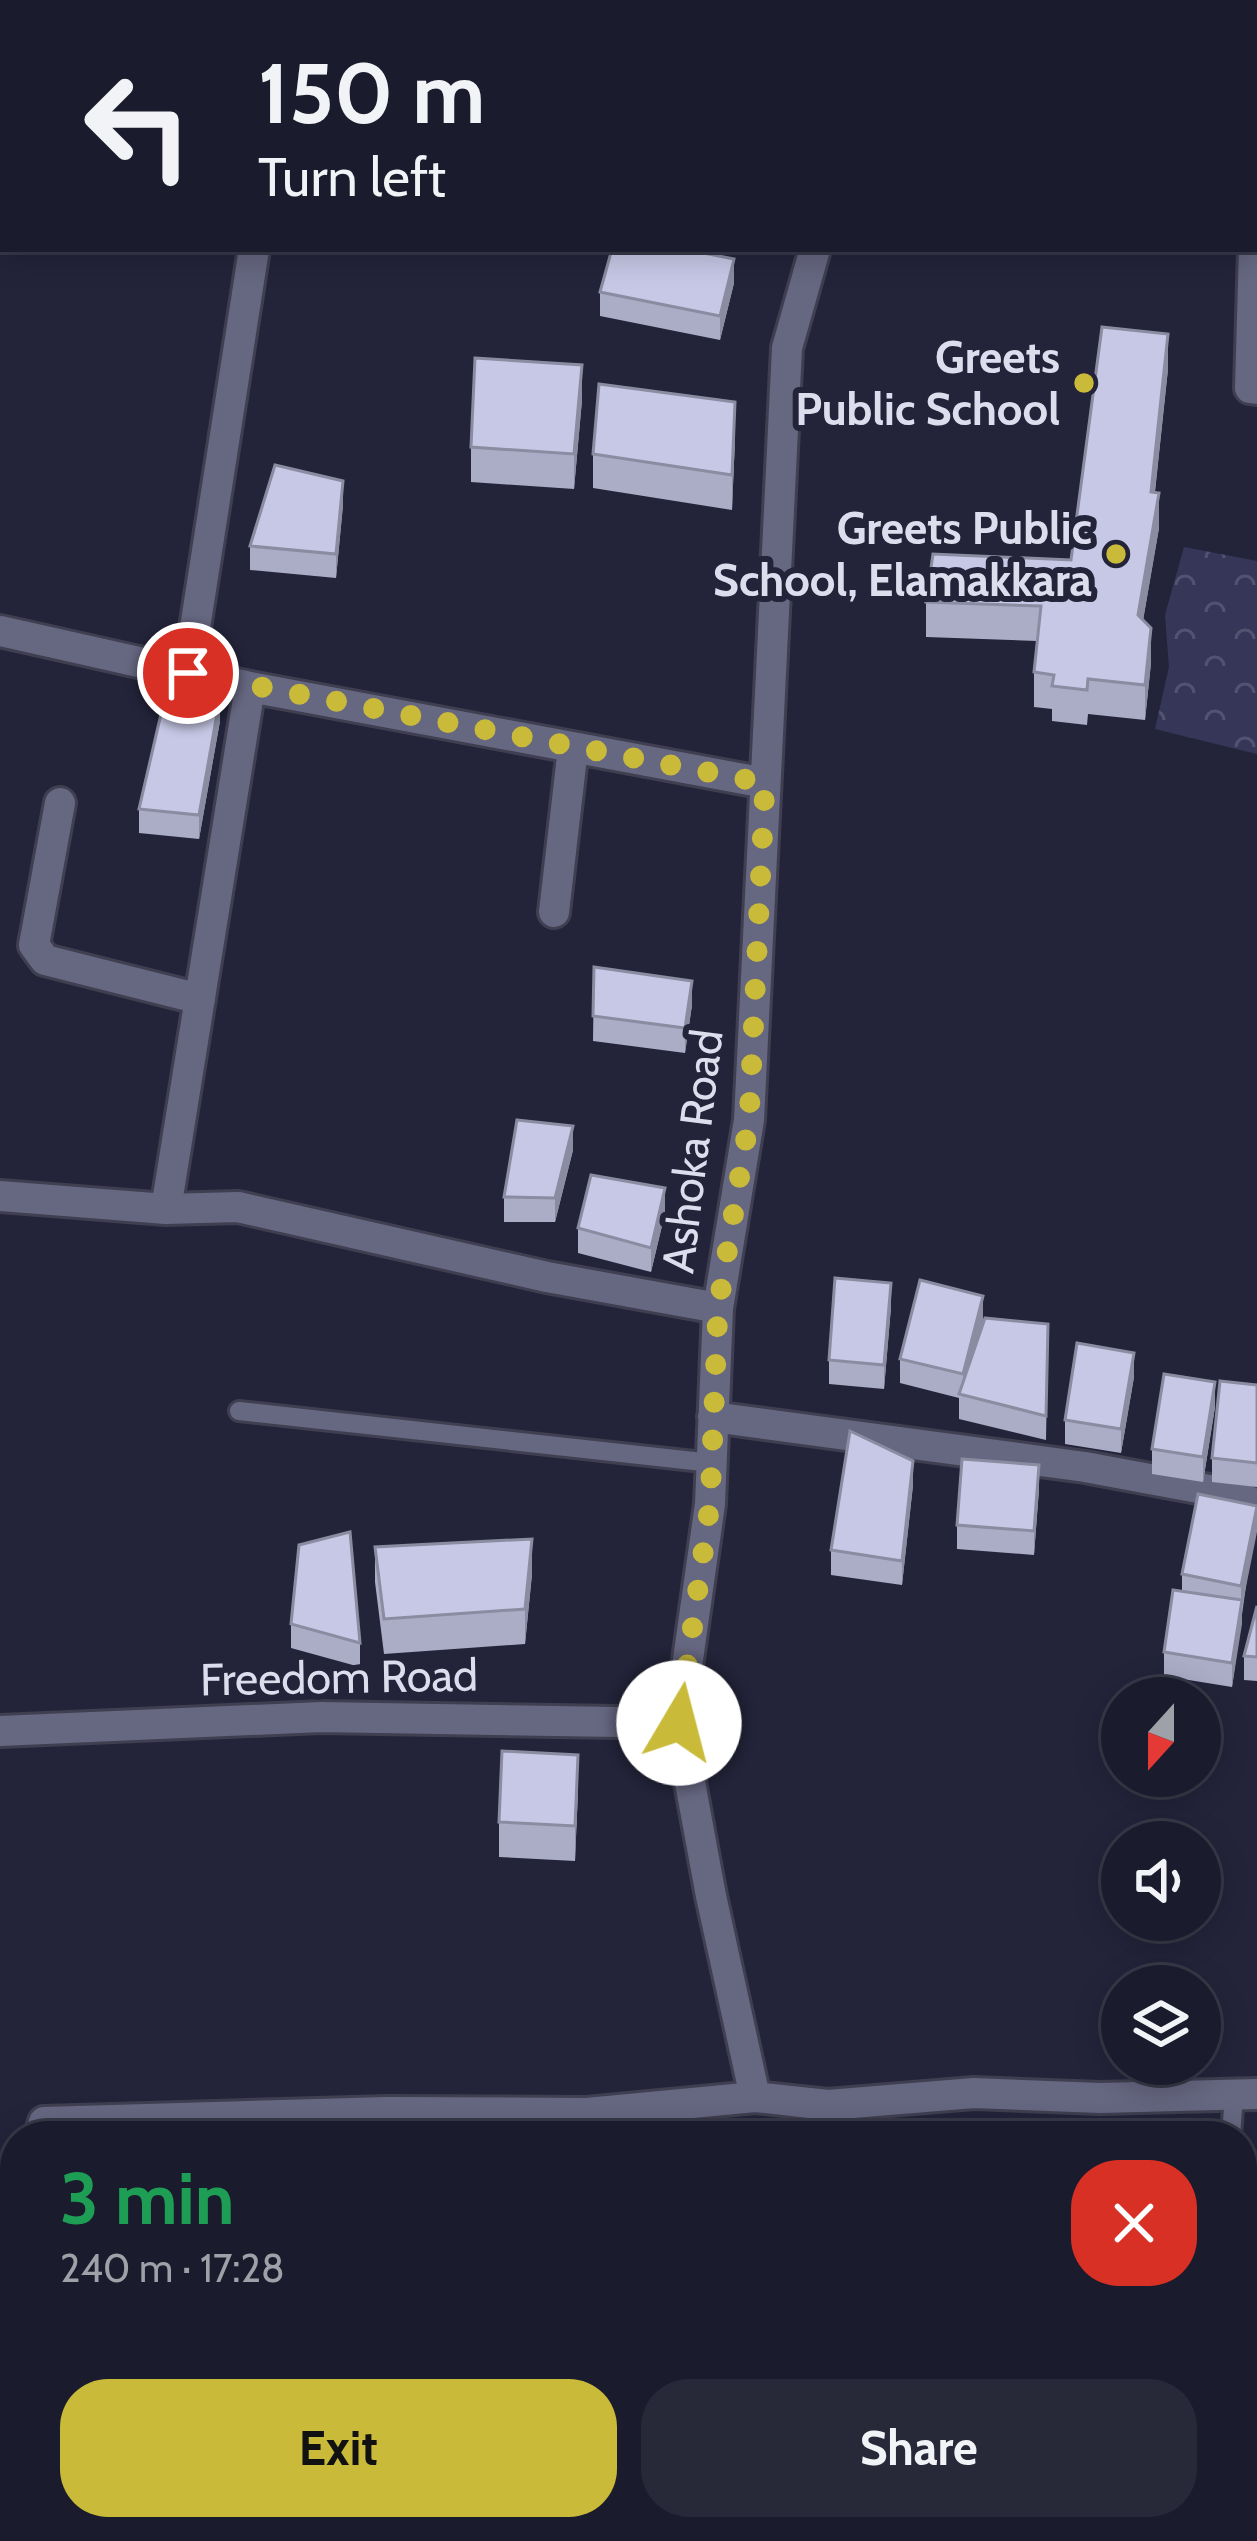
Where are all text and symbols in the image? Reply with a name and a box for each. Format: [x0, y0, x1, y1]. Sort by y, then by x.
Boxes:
text: 150 m [258, 42, 485, 144]
icon: left [60, 48, 216, 204]
text: Turn left [258, 144, 446, 210]
place label: Greets Public School [795, 330, 1060, 436]
marker: Greets Public School [1071, 370, 1097, 396]
place label: Greets Public School, Elamakkara [713, 501, 1092, 607]
marker: Greets Public School, Elamakkara [1103, 541, 1129, 567]
pin [137, 622, 239, 724]
icon: arrive [155, 640, 221, 706]
street label: Ashoka Road [650, 1026, 734, 1276]
street label: Freedom Road [199, 1648, 479, 1706]
position arrow [616, 1660, 742, 1786]
north arrow [1101, 1677, 1221, 1797]
map controls [1101, 1677, 1221, 2085]
button: sound [1101, 1821, 1221, 1941]
button: layers [1101, 1965, 1221, 2085]
text: 3 min [60, 2155, 235, 2242]
button: close [1071, 2160, 1197, 2286]
text: 240 m · 17:28 [60, 2244, 285, 2292]
button: Exit [60, 2379, 617, 2517]
button: Share [641, 2379, 1197, 2517]

